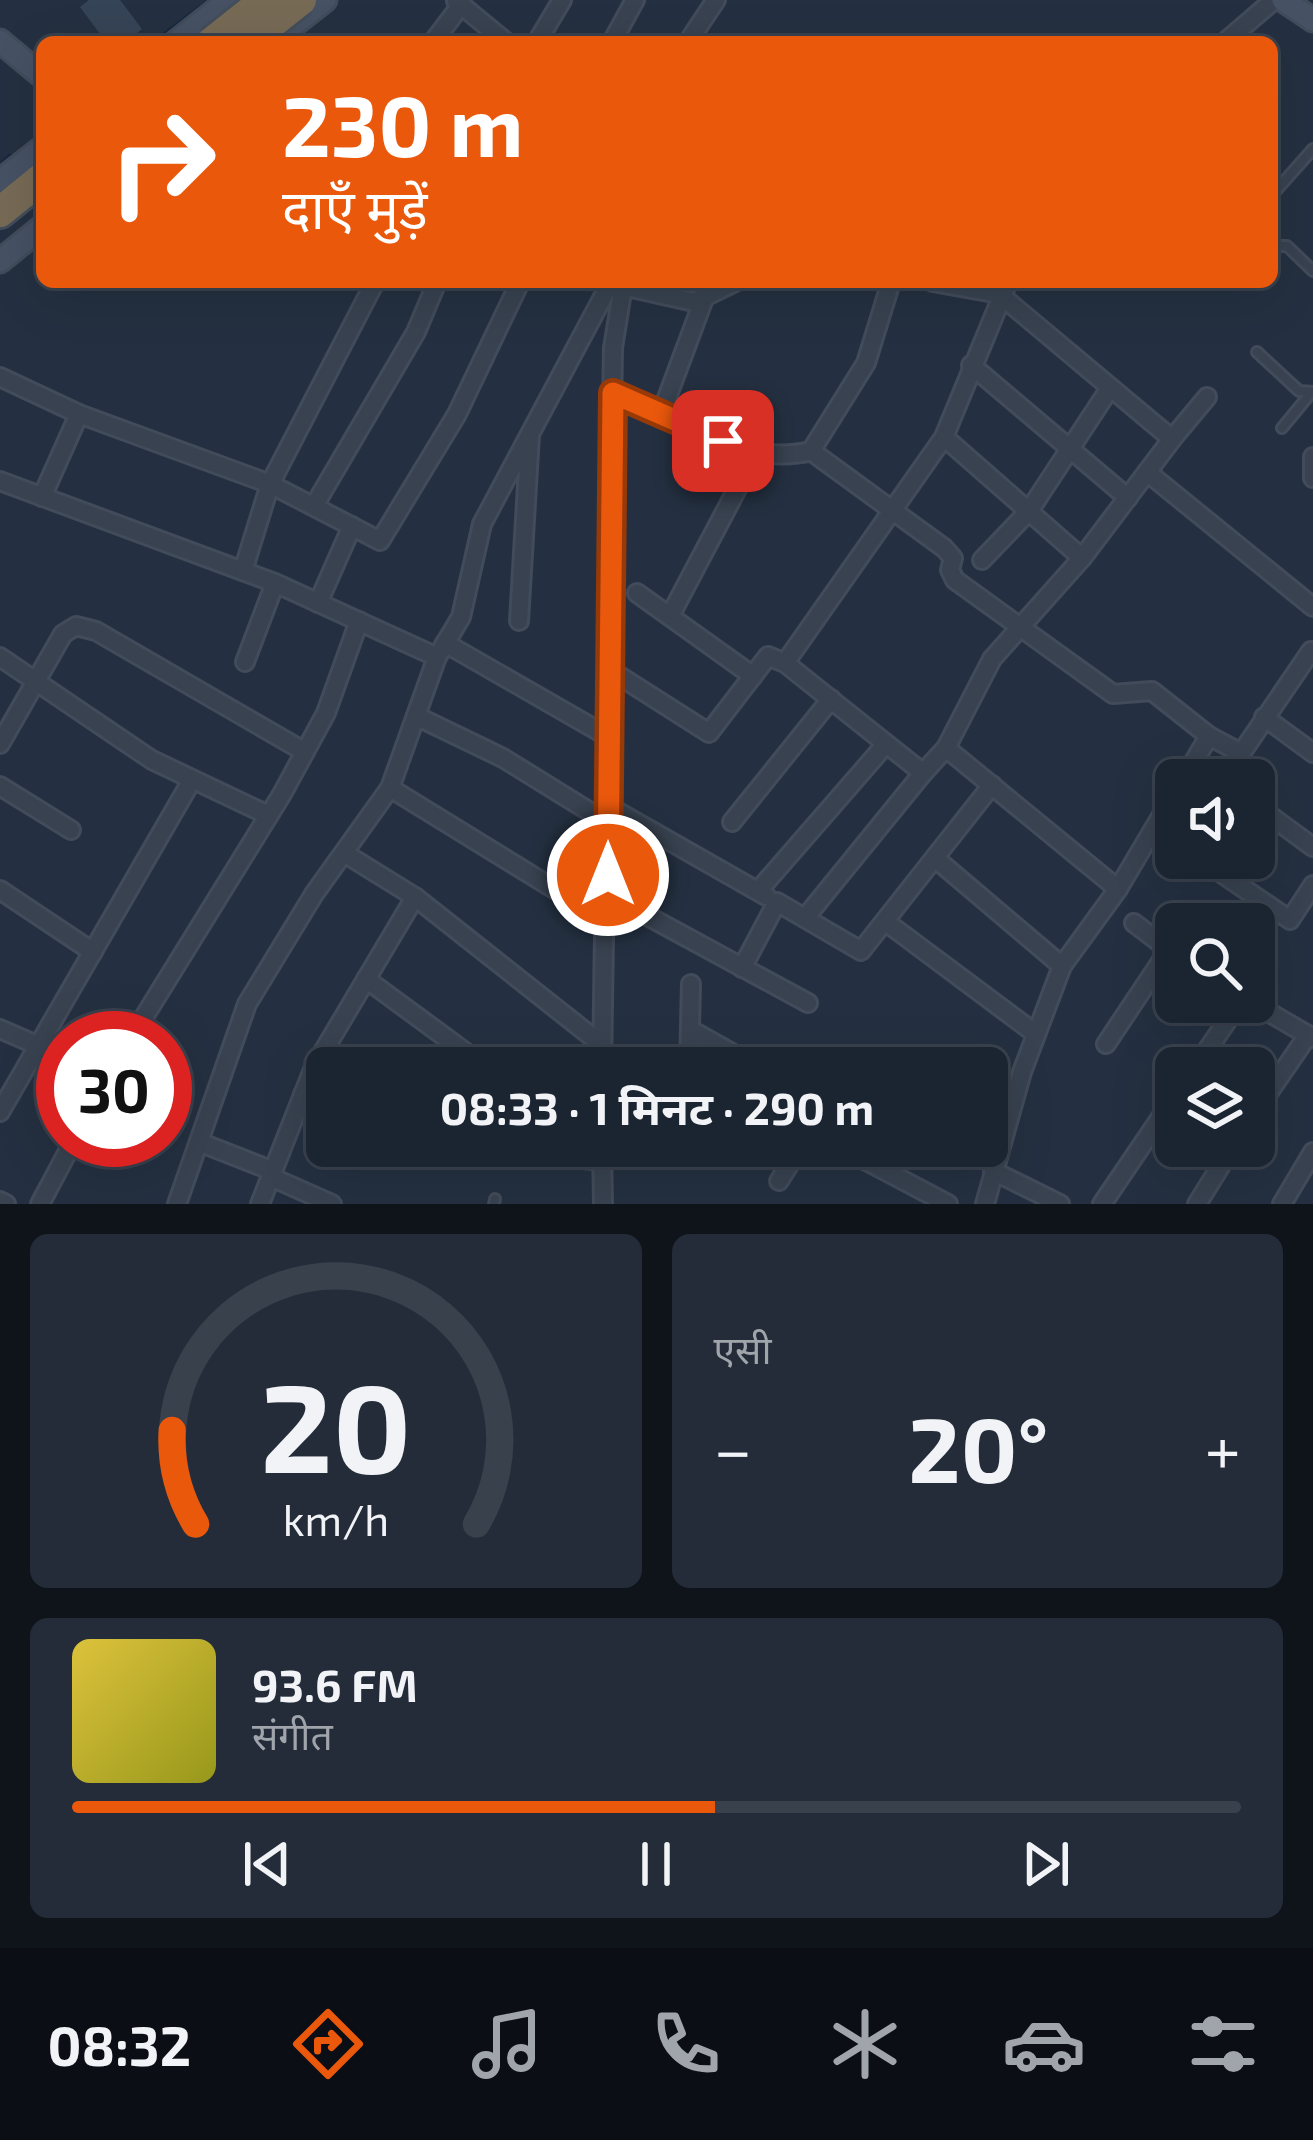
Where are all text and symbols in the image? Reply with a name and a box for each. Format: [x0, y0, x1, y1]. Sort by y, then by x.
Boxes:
text: 230 m [282, 73, 524, 174]
icon: right [84, 84, 240, 240]
text: दाएँ मुड़ें [282, 175, 428, 240]
pin [672, 390, 774, 492]
icon: arrive [690, 408, 756, 474]
map controls [1155, 759, 1275, 1167]
button: sound [1155, 759, 1275, 879]
position arrow [545, 812, 671, 938]
button: search [1155, 903, 1275, 1023]
speed limit sign: 30 [36, 1011, 192, 1167]
button: layers [1155, 1047, 1275, 1167]
text: 08:33 · 1 मिनट · 290 m [440, 1080, 874, 1134]
text: एसी [714, 1325, 772, 1372]
text: 20 [260, 1348, 411, 1498]
text: 20° [908, 1393, 1048, 1501]
text: − [714, 1408, 752, 1487]
text: + [1205, 1408, 1241, 1487]
text: km/h [282, 1493, 389, 1545]
text: 93.6 FM [252, 1657, 418, 1711]
text: संगीत [252, 1711, 333, 1758]
icon: previous [234, 1831, 300, 1897]
icon: pause [623, 1831, 689, 1897]
icon: next [1013, 1831, 1079, 1897]
icon: directions [286, 2002, 370, 2086]
icon: music [465, 2002, 549, 2086]
icon: phone [644, 2002, 728, 2086]
icon: climate [823, 2002, 907, 2086]
icon: car [1002, 2002, 1086, 2086]
icon: filters [1181, 2002, 1265, 2086]
text: 08:32 [48, 2012, 191, 2077]

